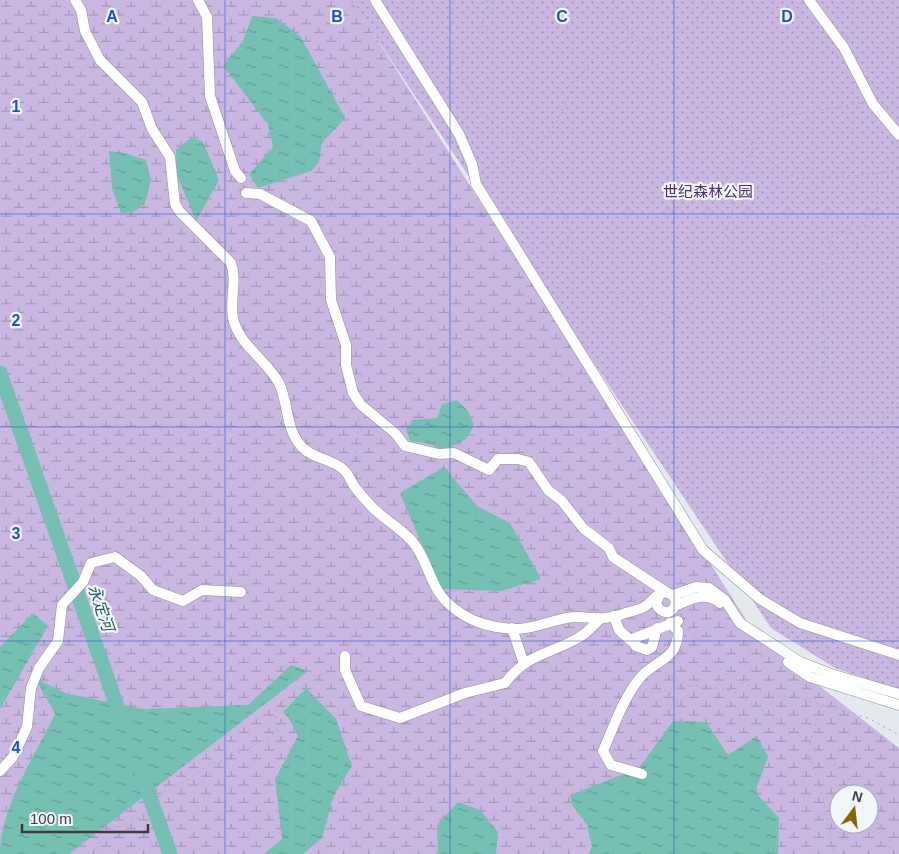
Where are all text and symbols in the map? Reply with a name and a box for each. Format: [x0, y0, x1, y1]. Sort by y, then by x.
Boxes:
text: A [106, 8, 118, 25]
text: B [331, 8, 343, 25]
text: C [556, 8, 568, 25]
text: D [781, 8, 793, 25]
text: 1 [12, 98, 21, 115]
park label: 世纪森林公园 [663, 183, 753, 200]
text: 2 [12, 312, 21, 329]
text: 3 [12, 525, 21, 542]
water label: 永定河 [85, 583, 118, 636]
text: 4 [12, 739, 21, 756]
north arrow [829, 784, 879, 834]
text: N [850, 787, 864, 805]
scale bar [22, 802, 149, 834]
text: 100 m [30, 810, 72, 827]

